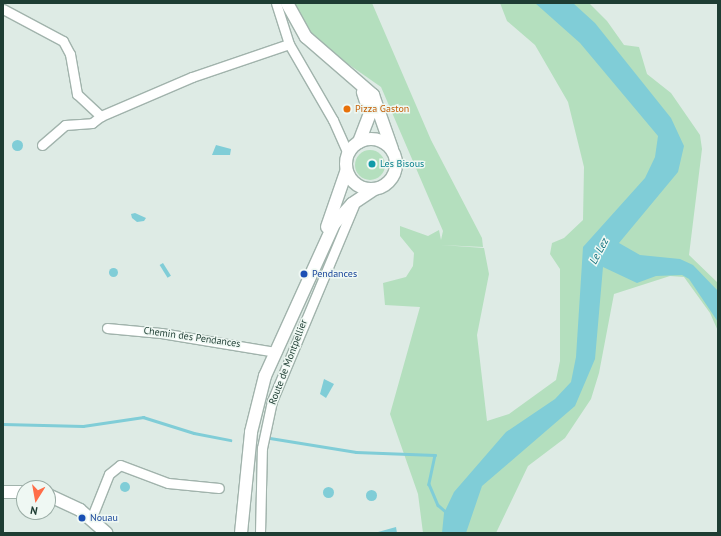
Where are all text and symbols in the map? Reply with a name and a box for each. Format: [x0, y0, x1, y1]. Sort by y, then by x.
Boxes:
place label: Pizza Gaston [355, 103, 409, 115]
marker: Pizza Gaston [342, 104, 352, 114]
place label: Les Bisous [380, 158, 424, 170]
marker: Les Bisous [367, 159, 377, 169]
water label: Le Lez [587, 236, 611, 266]
place label: Pendances [312, 268, 357, 280]
marker: Pendances [299, 269, 309, 279]
street label: Route de Montpellier [266, 318, 310, 406]
street label: Chemin des Pendances [143, 324, 241, 350]
north arrow [16, 480, 56, 520]
text: N [29, 503, 39, 518]
place label: Nouau [90, 512, 118, 524]
marker: Nouau [77, 513, 87, 523]

